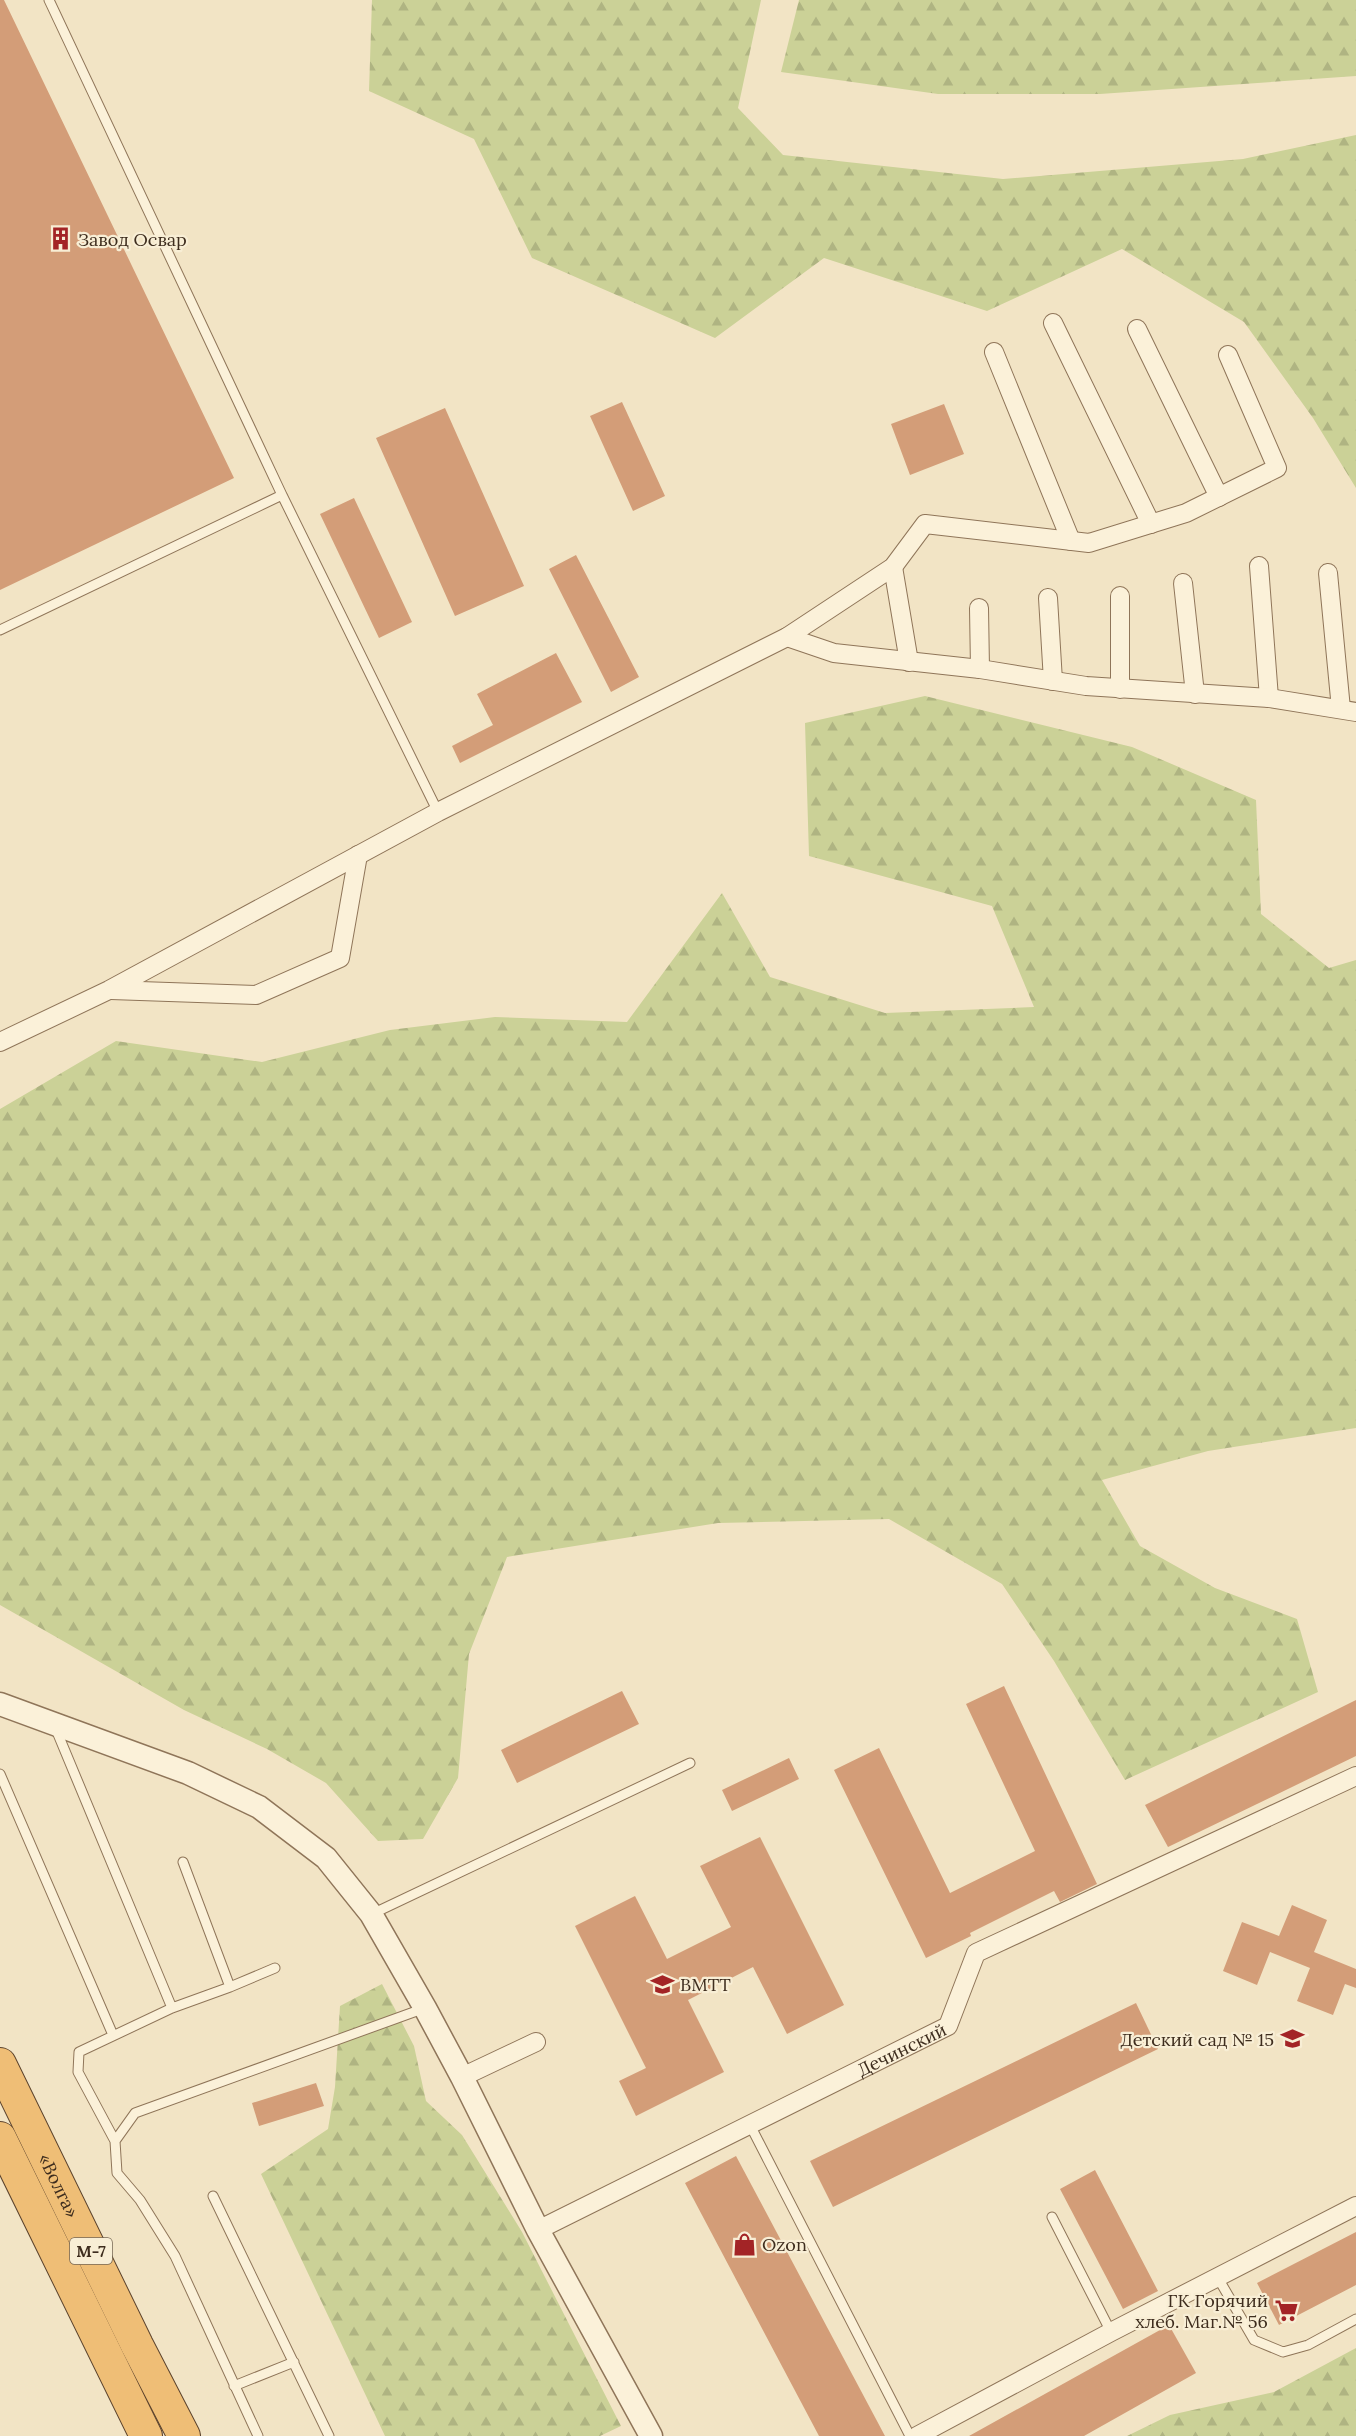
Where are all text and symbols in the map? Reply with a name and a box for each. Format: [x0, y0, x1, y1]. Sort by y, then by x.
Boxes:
building icon: Завод Освар [47, 226, 73, 252]
place label: Завод Освар [78, 228, 187, 251]
school or university icon: ВМТТ [649, 1971, 675, 1997]
place label: ВМТТ [680, 1973, 731, 1996]
street label: Дечинский [853, 2017, 950, 2081]
school or university icon: Детский сад № 15 [1279, 2026, 1305, 2052]
place label: Детский сад № 15 [1120, 2028, 1274, 2051]
street label: «Волга» [34, 2149, 85, 2221]
shop icon: Ozon [731, 2231, 757, 2257]
place label: Ozon [762, 2233, 807, 2256]
road number: М-7 [70, 2238, 112, 2264]
place label: ГК Горячий хлеб. Маг.№ 56 [1135, 2289, 1268, 2333]
supermarket icon: ГК Горячий хлеб. Маг.№ 56 [1273, 2297, 1299, 2323]

